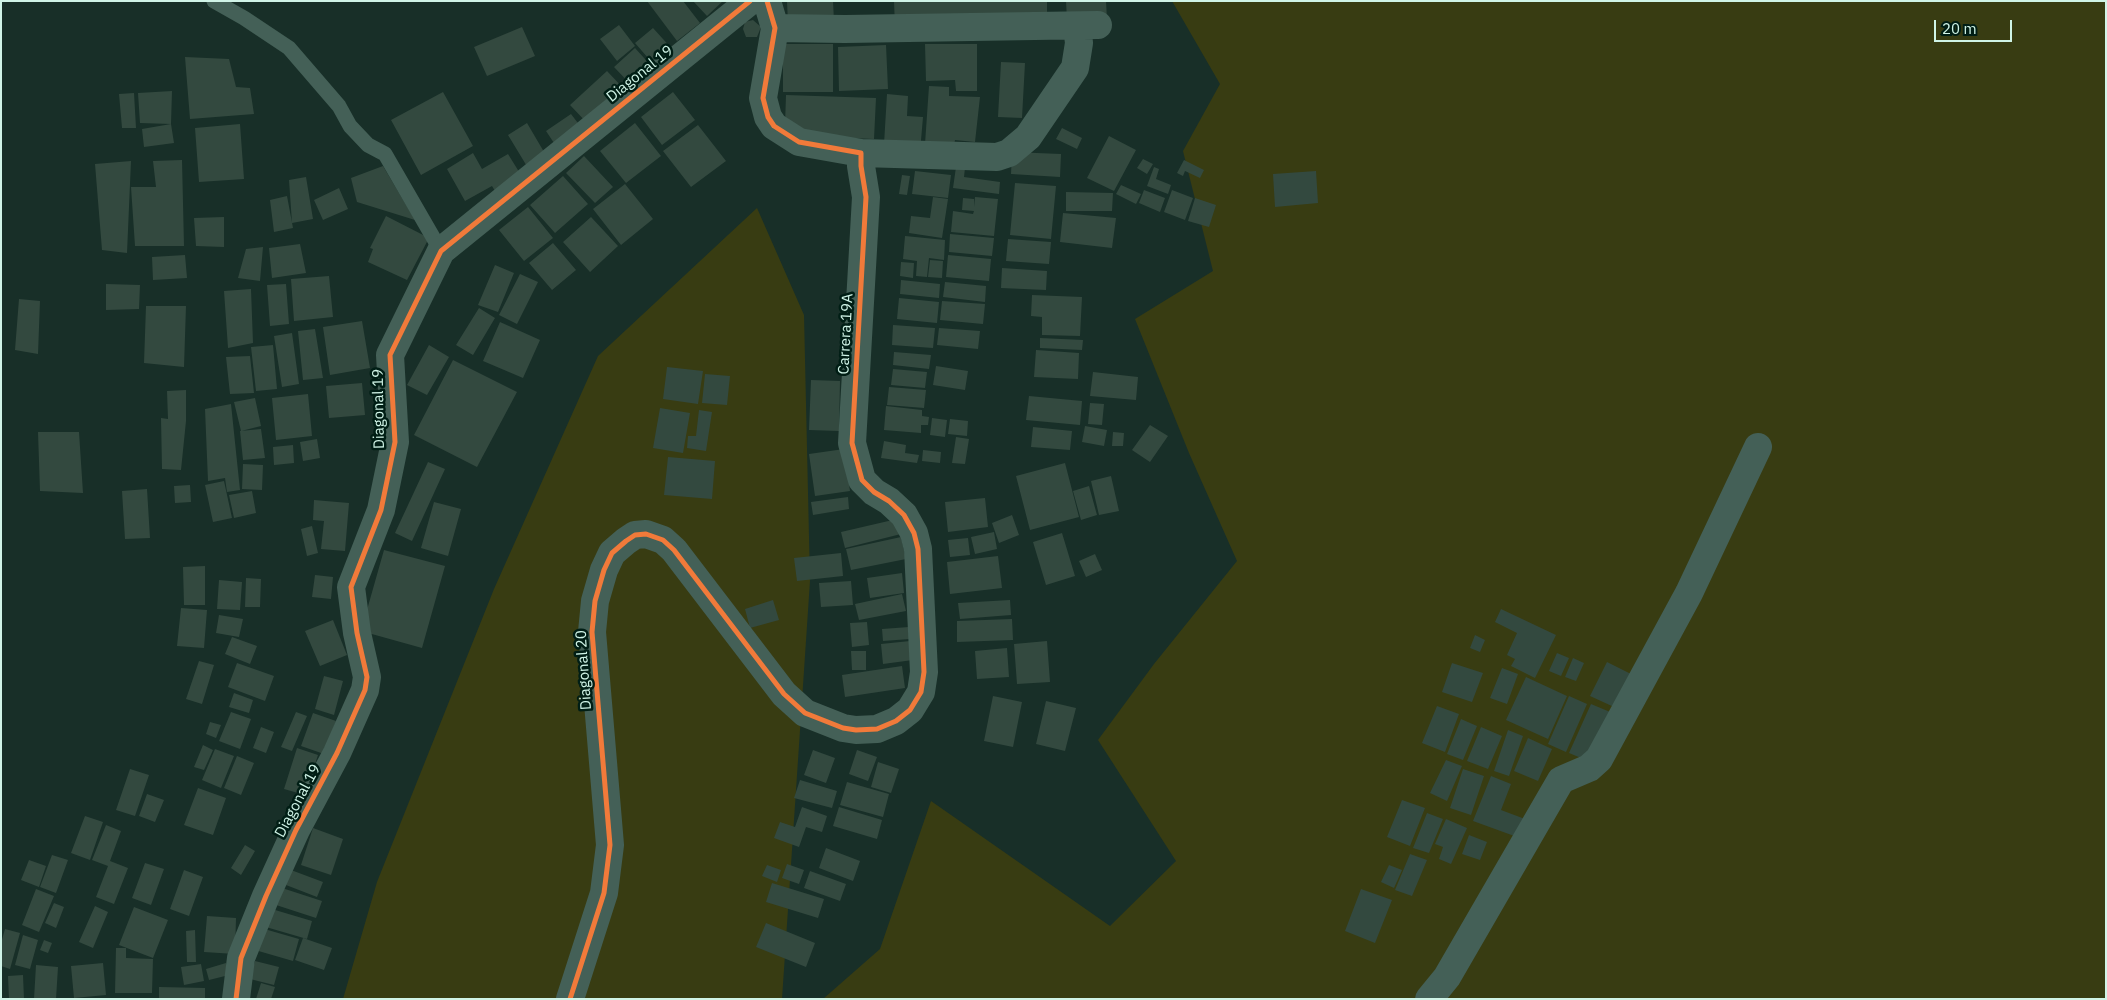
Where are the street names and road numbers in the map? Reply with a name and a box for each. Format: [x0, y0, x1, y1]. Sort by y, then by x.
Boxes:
street label: Diagonal 19 [603, 42, 677, 106]
street label: Carrera 19A [835, 293, 857, 375]
street label: Diagonal 19 [369, 369, 389, 449]
street label: Diagonal 20 [572, 629, 596, 711]
street label: Diagonal 19 [271, 761, 325, 841]

